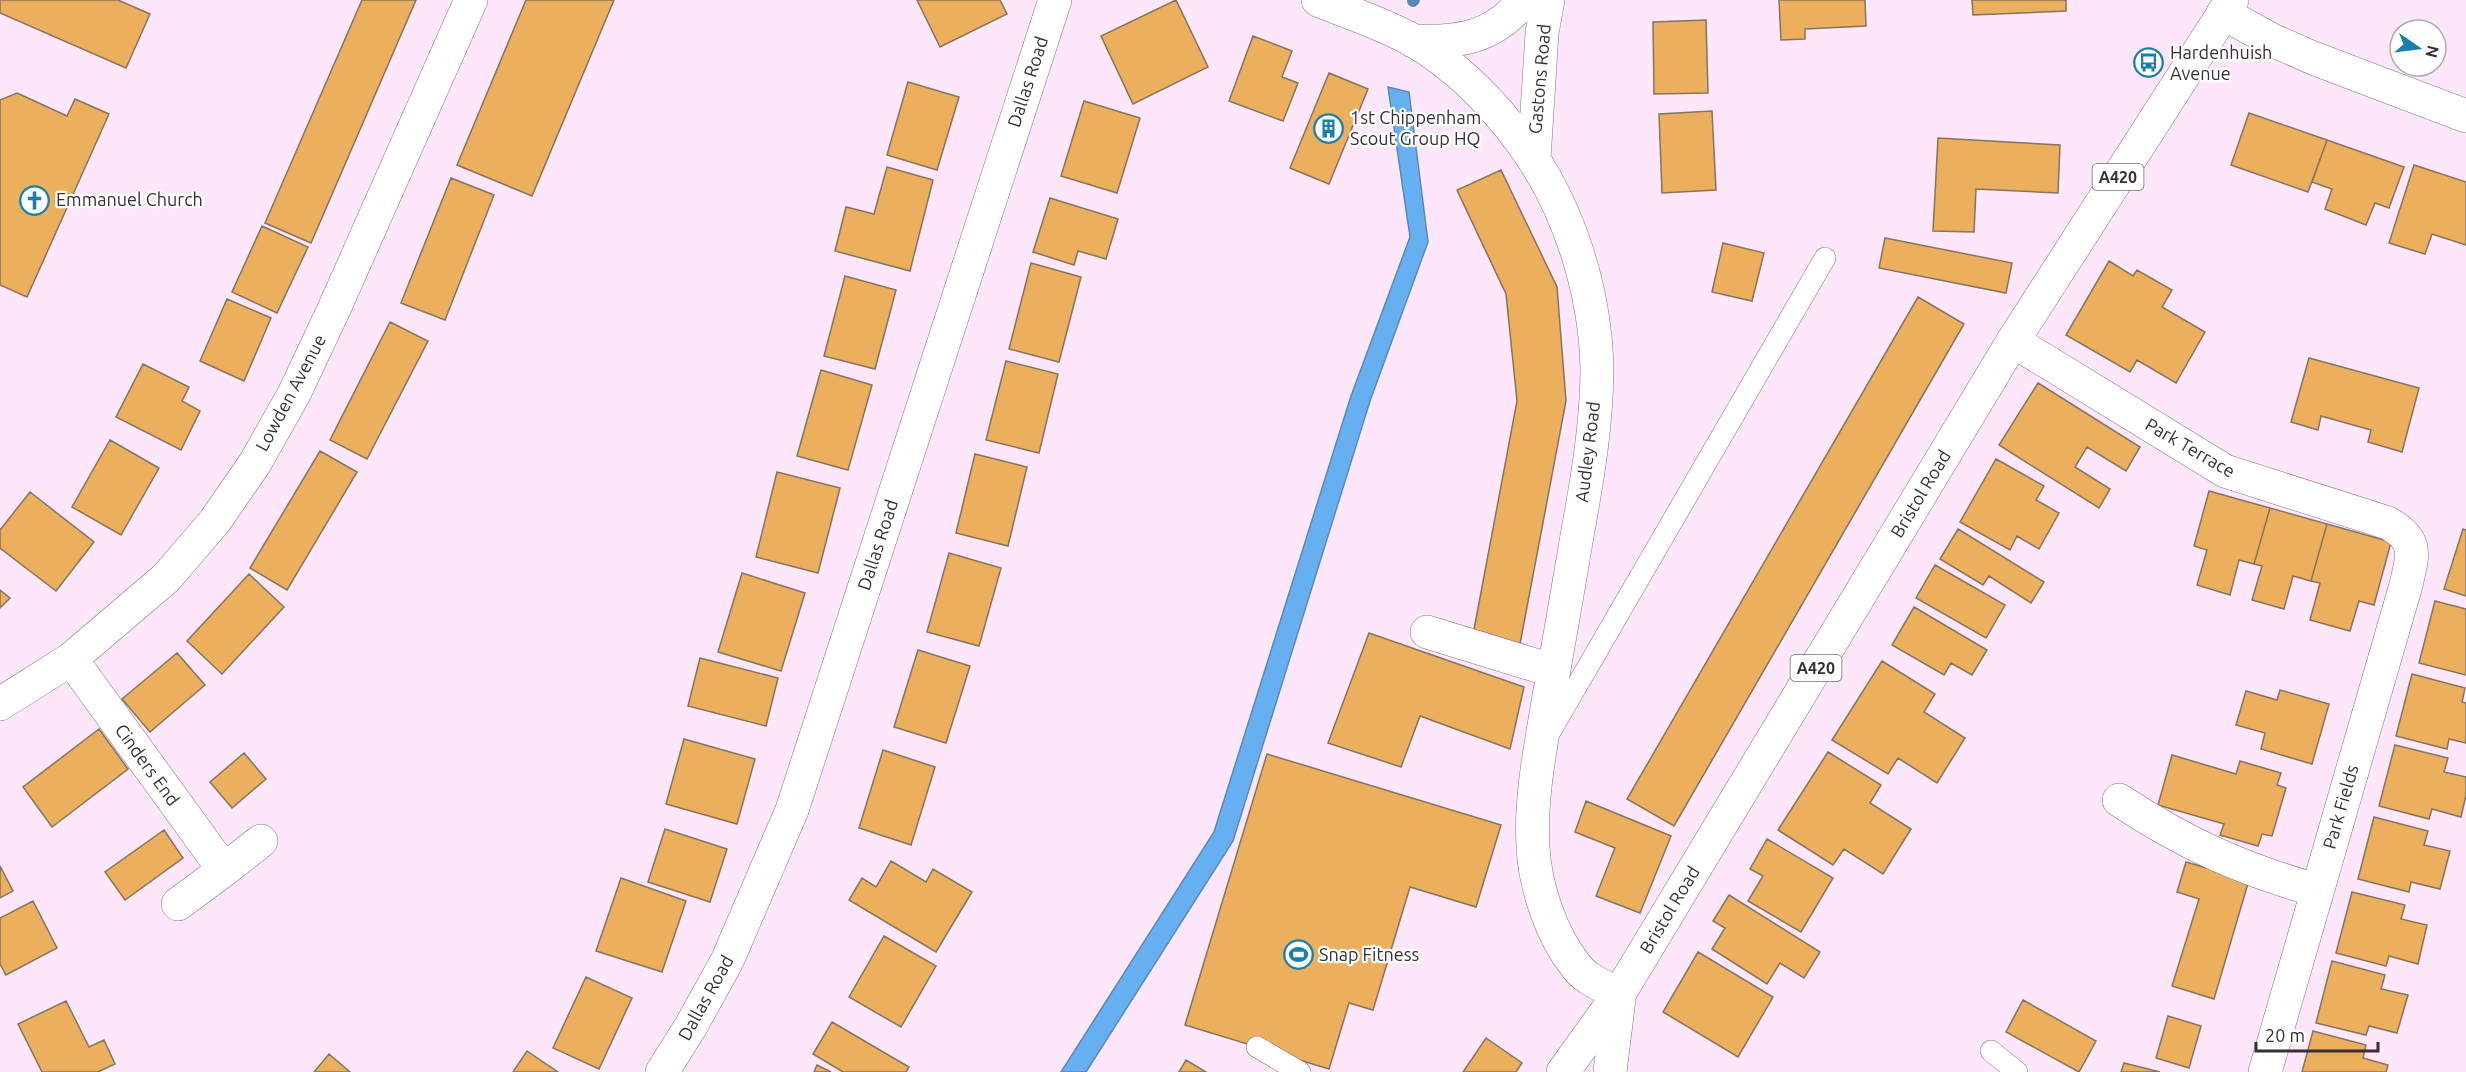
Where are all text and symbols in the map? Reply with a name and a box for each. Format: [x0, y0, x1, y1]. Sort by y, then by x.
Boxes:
north arrow [2388, 18, 2448, 78]
street label: Gastons Road [1524, 23, 1554, 135]
street label: Dallas Road [1003, 34, 1051, 130]
place label: Hardenhuish Avenue [2170, 42, 2272, 83]
text: N [2422, 44, 2443, 60]
bus stop icon: Hardenhuish Avenue [2133, 47, 2165, 79]
place label: 1st Chippenham Scout Group HQ [1350, 107, 1481, 149]
building icon: 1st Chippenham Scout Group HQ [1313, 112, 1345, 144]
road number: A420 [2092, 164, 2144, 190]
church icon: Emmanuel Church [19, 184, 51, 216]
place label: Emmanuel Church [56, 189, 203, 209]
street label: Lowden Avenue [251, 331, 329, 454]
street label: Audley Road [1571, 400, 1603, 503]
street label: Park Terrace [2142, 413, 2239, 481]
street label: Bristol Road [1886, 446, 1954, 541]
street label: Dallas Road [853, 497, 901, 593]
road number: A420 [1790, 655, 1842, 681]
street label: Cinders End [112, 720, 184, 809]
street label: Park Fields [2318, 762, 2362, 851]
street label: Bristol Road [1635, 862, 1703, 957]
sports icon: Snap Fitness [1282, 939, 1314, 971]
place label: Snap Fitness [1319, 944, 1420, 964]
street label: Dallas Road [674, 952, 737, 1044]
scale bar [2256, 1015, 2378, 1053]
text: 20 m [2265, 1025, 2305, 1045]

